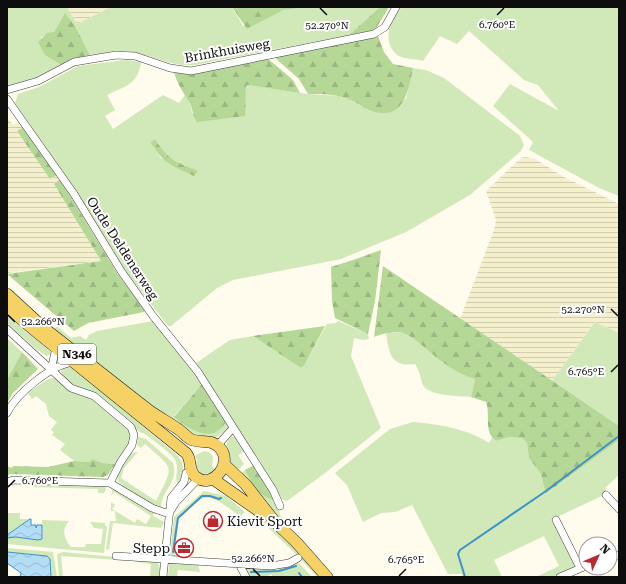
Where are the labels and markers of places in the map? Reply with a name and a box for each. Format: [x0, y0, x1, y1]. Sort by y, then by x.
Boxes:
shop icon: Kievit Sport [202, 510, 224, 532]
place label: Kievit Sport [227, 514, 303, 529]
office icon: Stepp [173, 537, 195, 559]
place label: Stepp [133, 541, 170, 556]

